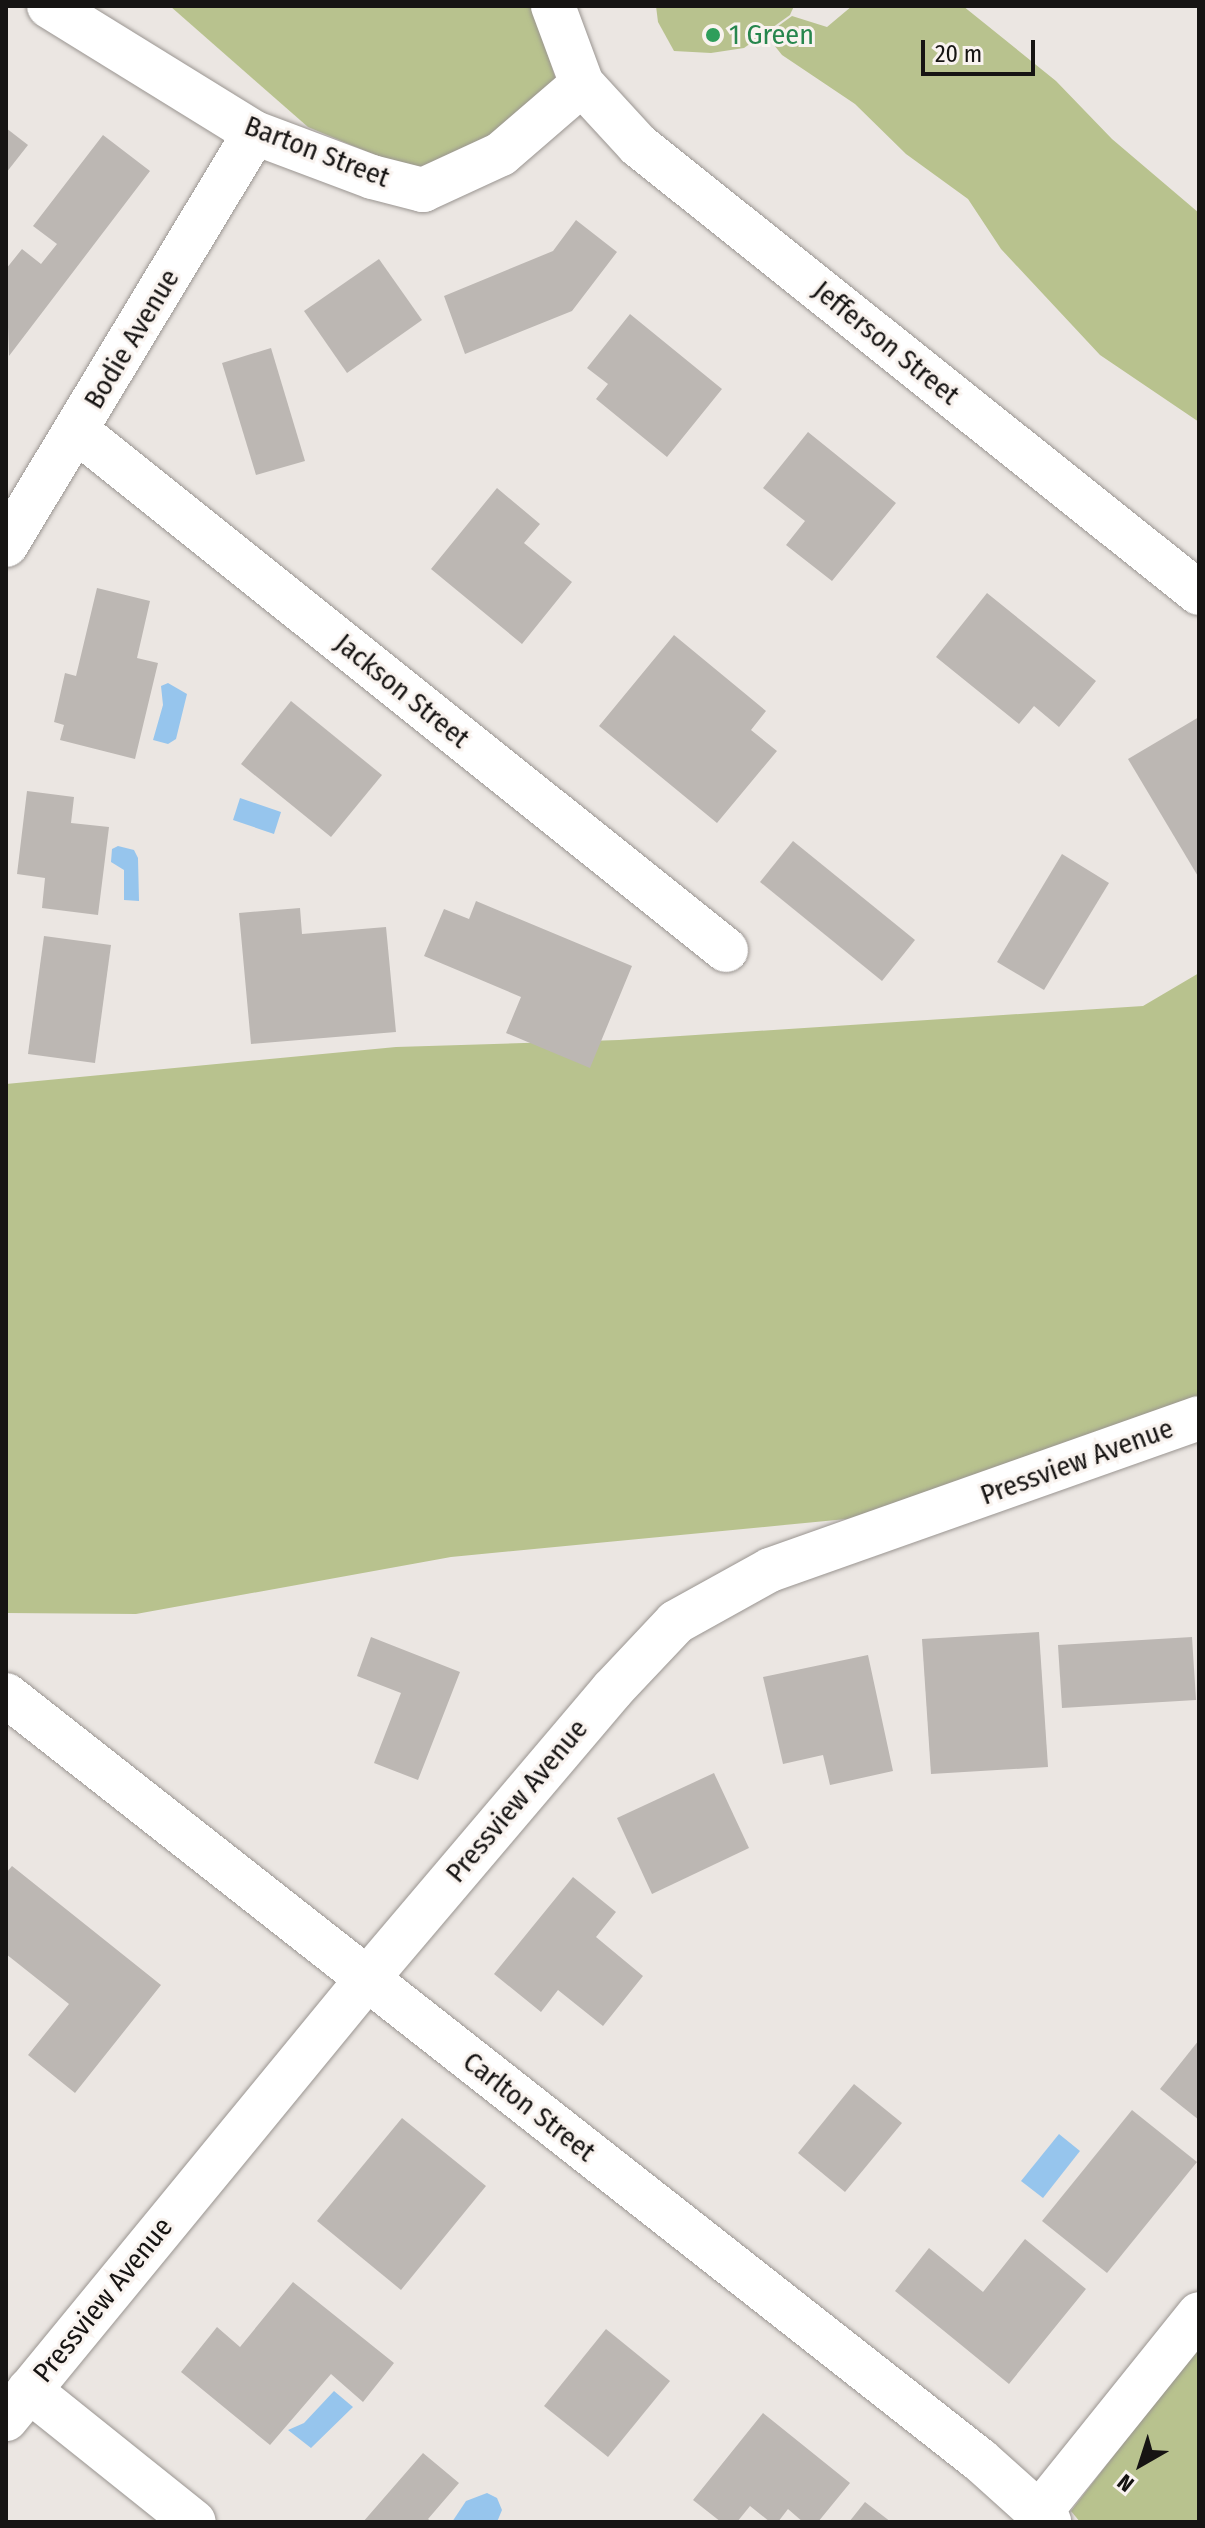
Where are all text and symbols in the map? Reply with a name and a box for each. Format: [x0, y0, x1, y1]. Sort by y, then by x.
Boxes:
place label: 1 Green [729, 18, 814, 52]
scale bar [925, 24, 1039, 74]
marker: 1 Green [704, 26, 722, 44]
text: 20 m [935, 40, 982, 68]
street label: Barton Street [240, 109, 394, 195]
street label: Bodie Avenue [77, 263, 187, 415]
street label: Jefferson Street [806, 274, 966, 412]
street label: Jackson Street [328, 627, 476, 755]
street label: Pressview Avenue [976, 1412, 1178, 1512]
street label: Pressview Avenue [439, 1713, 595, 1889]
street label: Carlton Street [456, 2045, 602, 2169]
street label: Pressview Avenue [26, 2211, 180, 2389]
north arrow [1101, 2424, 1181, 2504]
text: N [1112, 2468, 1139, 2498]

